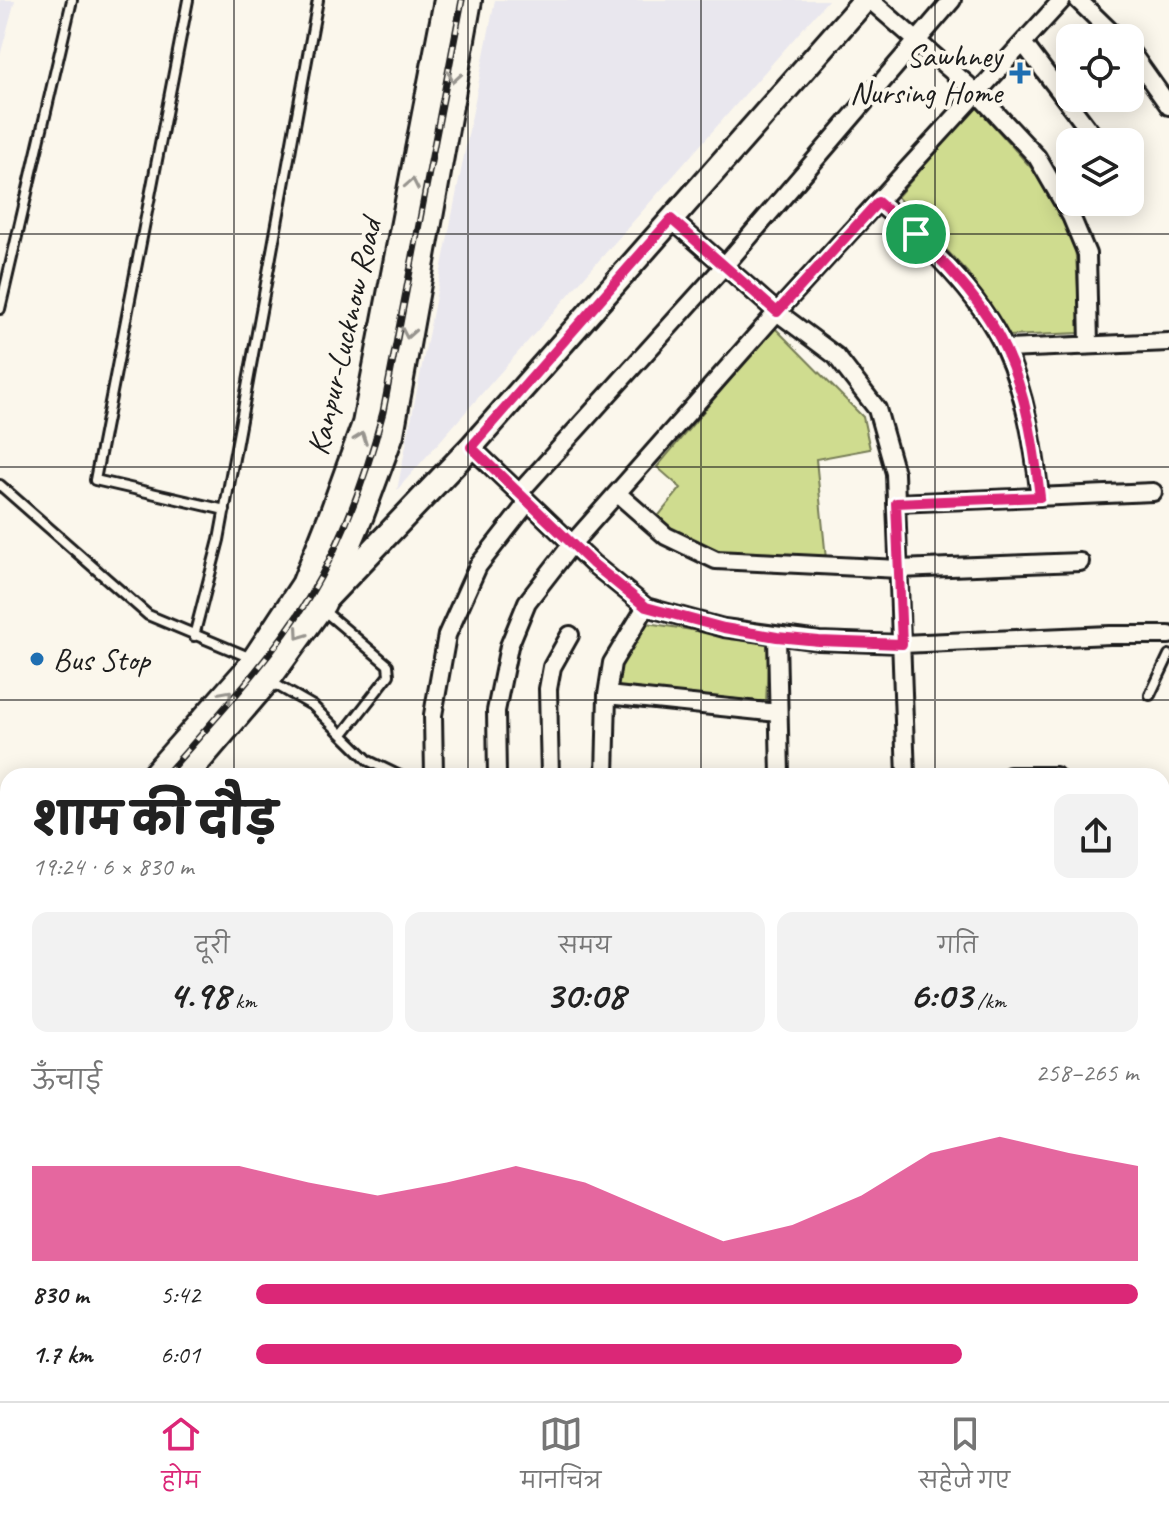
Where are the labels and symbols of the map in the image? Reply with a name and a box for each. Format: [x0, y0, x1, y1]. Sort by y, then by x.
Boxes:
place label: Sawhney Nursing Home [850, 35, 1005, 113]
marker: Sawhney Nursing Home [1009, 62, 1031, 84]
one-way arrow [446, 70, 463, 84]
one-way arrow [403, 177, 420, 190]
pin [882, 200, 950, 268]
street label: Kanpur-Lucknow Road [297, 210, 392, 459]
one-way arrow [400, 326, 417, 339]
one-way arrow [351, 432, 367, 446]
one-way arrow [295, 625, 310, 640]
place label: Bus Stop [53, 639, 152, 680]
marker: Bus Stop [28, 650, 46, 668]
one-way arrow [218, 689, 232, 704]

